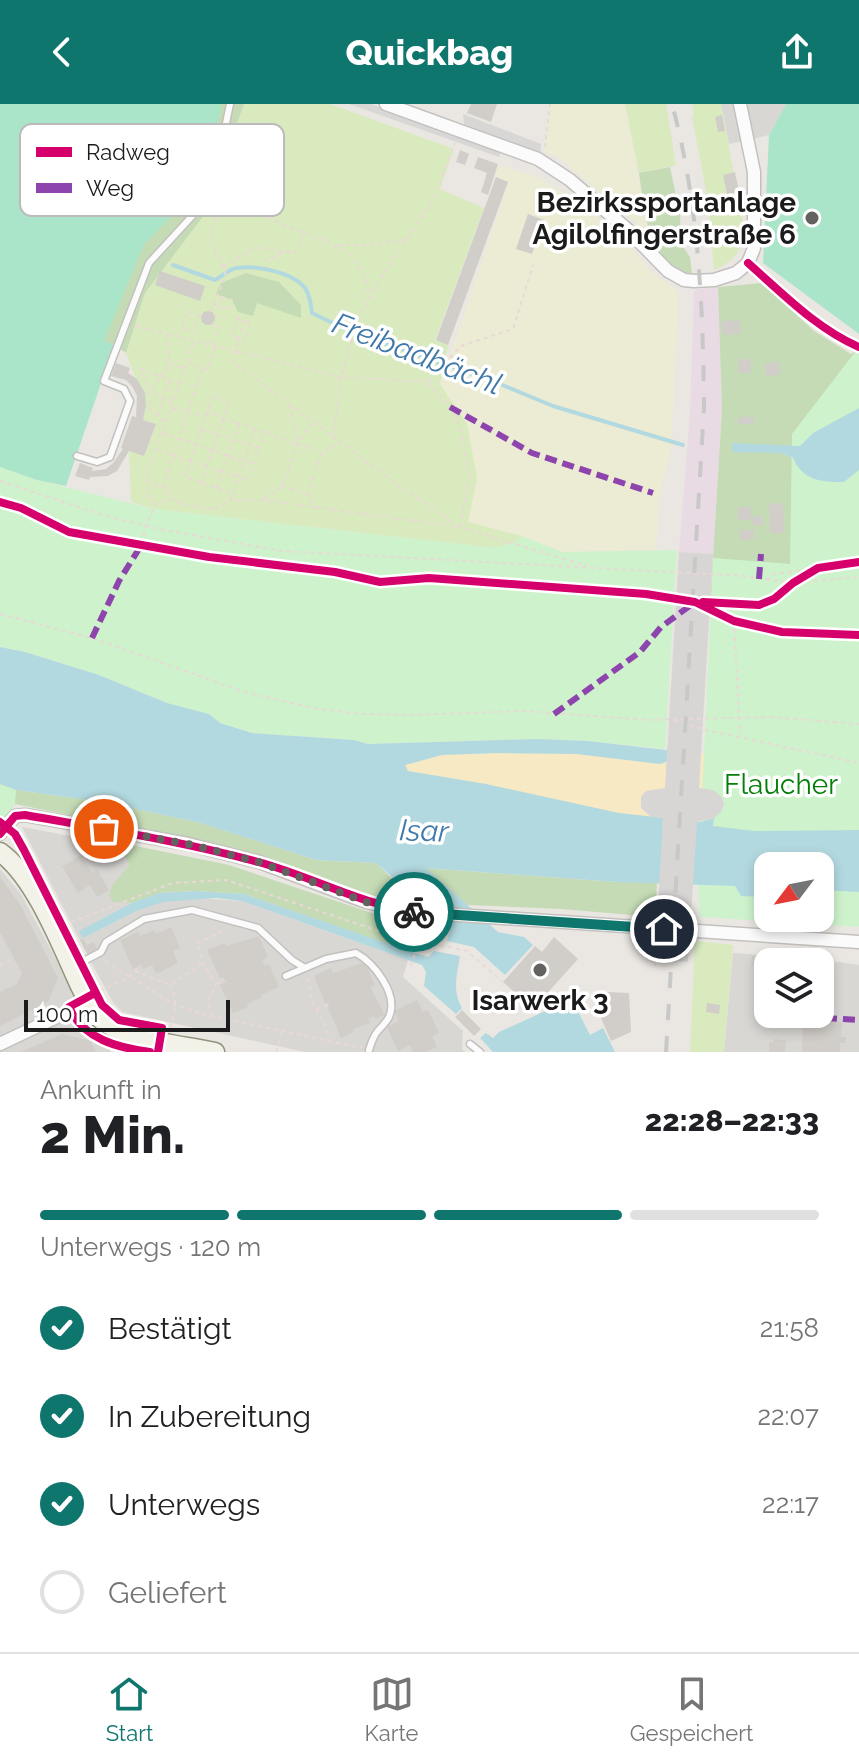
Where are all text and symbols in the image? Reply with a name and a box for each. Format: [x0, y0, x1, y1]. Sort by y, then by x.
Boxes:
icon: back [40, 30, 84, 74]
icon: share [775, 30, 819, 74]
text: Quickbag [346, 31, 513, 73]
legend [20, 124, 284, 216]
text: Radweg [86, 139, 170, 165]
text: Weg [86, 175, 134, 201]
place label: Bezirkssportanlage Agilolfingerstraße 6 [532, 186, 796, 251]
marker: Bezirkssportanlage Agilolfingerstraße 6 [803, 209, 821, 227]
water label: Freibadbächl [328, 305, 507, 402]
park label: Flaucher [724, 768, 838, 801]
pin [70, 795, 138, 863]
icon: bag [82, 807, 126, 851]
water label: Isar [399, 812, 451, 849]
north arrow [754, 852, 834, 932]
map controls [754, 852, 834, 1028]
courier [374, 872, 454, 952]
icon: bike [392, 890, 436, 934]
pin [630, 895, 698, 963]
icon: home [642, 907, 686, 951]
button: layers [754, 948, 834, 1028]
marker: Isarwerk 3 [531, 961, 549, 979]
place label: Isarwerk 3 [471, 984, 609, 1017]
scale bar [24, 996, 230, 1032]
text: 100 m [36, 1001, 98, 1027]
text: Ankunft in [40, 1075, 162, 1105]
text: 22:28–22:33 [645, 1103, 819, 1138]
text: 2 Min. [40, 1104, 185, 1165]
text: Unterwegs · 120 m [40, 1232, 261, 1262]
icon: check [40, 1306, 84, 1350]
text: Bestätigt [108, 1311, 232, 1346]
text: 21:58 [760, 1313, 819, 1343]
icon: check [40, 1394, 84, 1438]
text: In Zubereitung [108, 1399, 311, 1434]
text: 22:07 [757, 1401, 819, 1431]
icon: check [40, 1482, 84, 1526]
text: Unterwegs [108, 1487, 260, 1522]
text: 22:17 [762, 1489, 819, 1519]
text: Geliefert [108, 1575, 227, 1610]
tab: Start [106, 1672, 153, 1746]
tab: Karte [365, 1672, 419, 1746]
tab: Gespeichert [630, 1672, 753, 1746]

